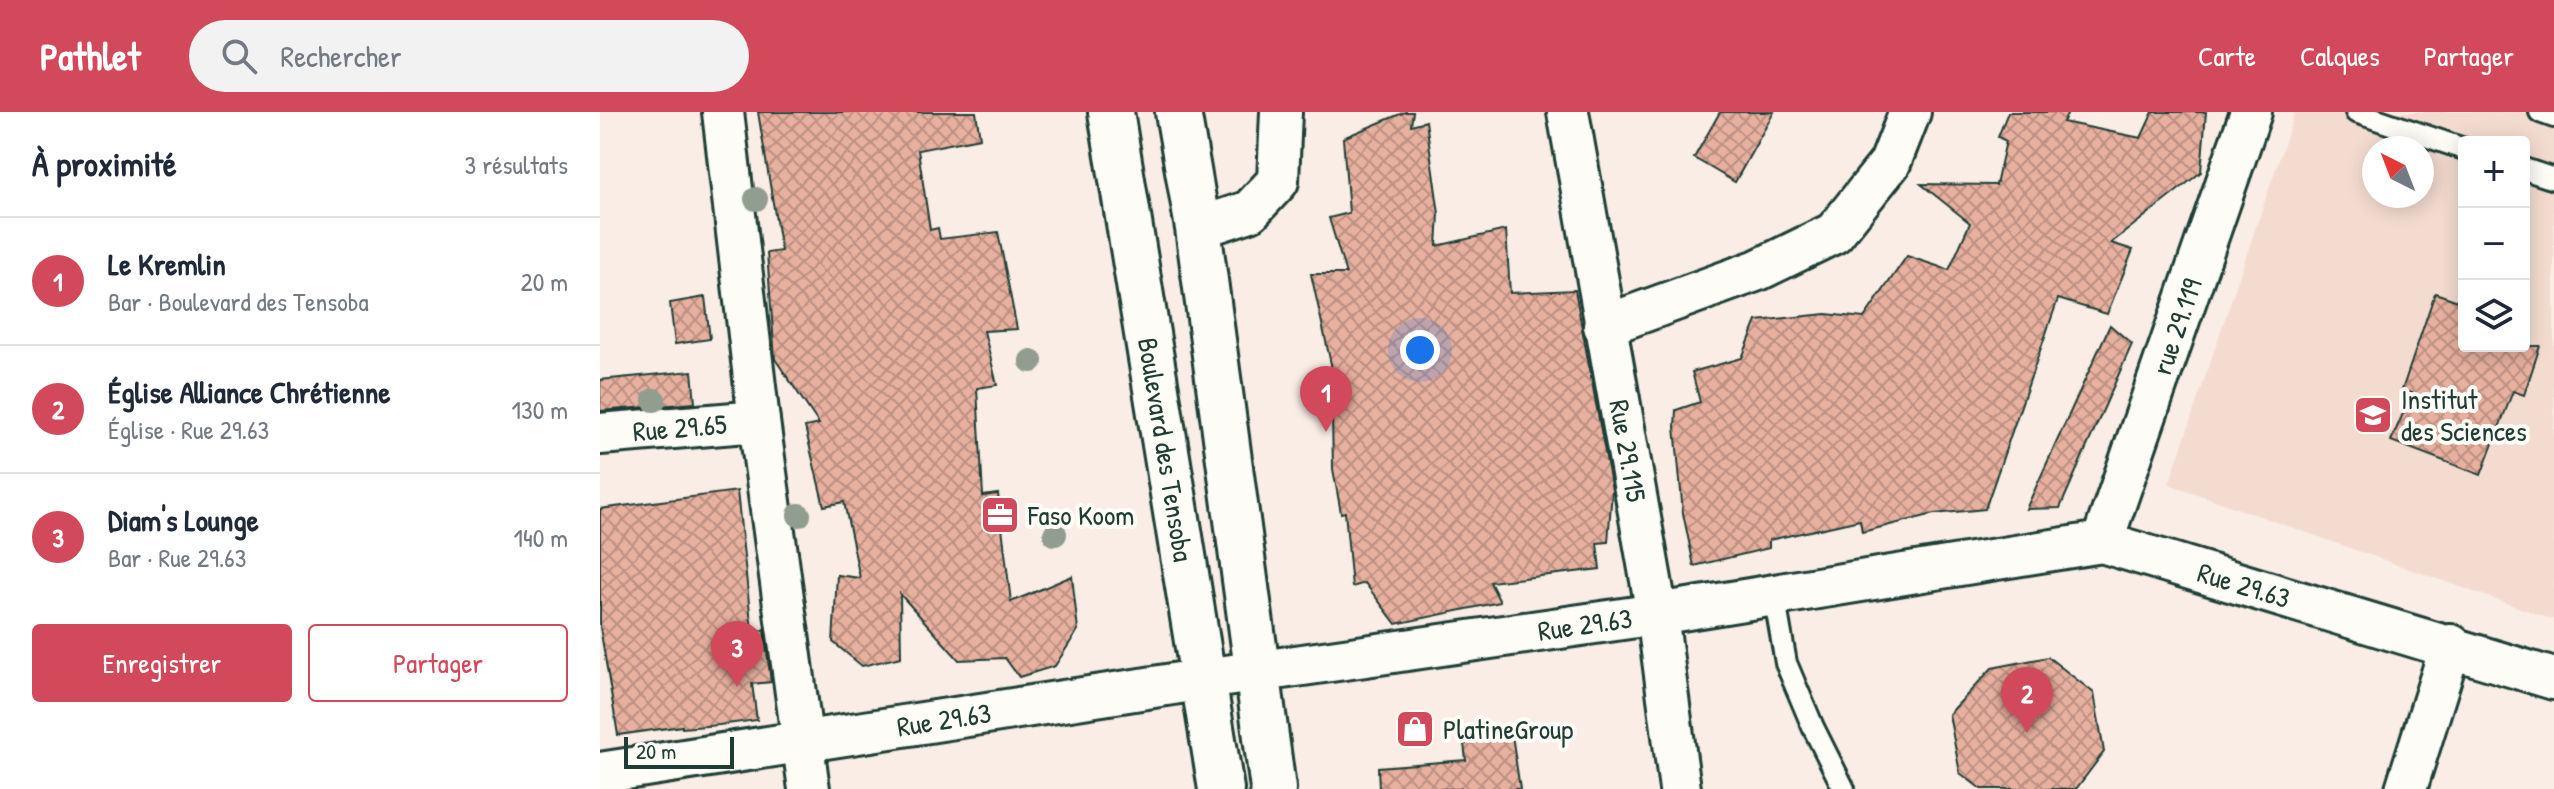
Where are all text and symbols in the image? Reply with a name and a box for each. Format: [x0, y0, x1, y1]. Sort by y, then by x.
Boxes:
search box [189, 20, 749, 92]
text: Pathlet [40, 30, 141, 82]
icon: search [217, 34, 261, 78]
text: Rechercher [281, 36, 402, 76]
text: Carte [2198, 37, 2256, 75]
text: Calques [2300, 37, 2380, 75]
text: Partager [2424, 37, 2514, 75]
north arrow [2362, 136, 2434, 208]
map controls [2458, 136, 2530, 352]
button: + [2458, 136, 2530, 208]
text: À proximité [32, 141, 177, 187]
text: 3 résultats [465, 147, 568, 182]
button: − [2458, 208, 2530, 280]
text: Le Kremlin [108, 244, 226, 284]
text: 1 [53, 264, 63, 299]
text: 20 m [521, 264, 568, 299]
street label: rue 29.119 [2142, 273, 2211, 380]
button: layers [2458, 280, 2530, 352]
text: Bar · Boulevard des Tensoba [108, 284, 369, 319]
your location [1400, 330, 1440, 370]
street label: Boulevard des Tensoba [1129, 335, 1203, 564]
pin: 1 [1300, 366, 1352, 432]
text: Église Alliance Chrétienne [108, 372, 390, 412]
place label: Institut des Sciences [2401, 380, 2527, 450]
text: 2 [52, 392, 64, 427]
text: 130 m [512, 392, 568, 427]
school or university icon: Institut des Sciences [2352, 394, 2394, 436]
street label: Rue 29.115 [1600, 397, 1656, 505]
street label: Rue 29.65 [631, 405, 728, 450]
text: Église · Rue 29.63 [108, 412, 269, 447]
office icon: Faso Koom [979, 494, 1021, 536]
place label: Faso Koom [1027, 496, 1134, 534]
text: Diam's Lounge [108, 500, 259, 540]
text: 3 [52, 520, 64, 555]
text: 140 m [514, 520, 568, 555]
text: Bar · Rue 29.63 [108, 540, 246, 575]
street label: Rue 29.63 [2193, 553, 2295, 617]
street label: Rue 29.63 [1535, 599, 1634, 650]
pin: 3 [711, 621, 763, 687]
button: Enregistrer [32, 624, 292, 702]
button: Partager [308, 624, 568, 702]
pin: 2 [2001, 667, 2053, 733]
street label: Rue 29.63 [894, 694, 994, 746]
shop icon: PlatineGroup [1394, 708, 1436, 750]
place label: PlatineGroup [1443, 710, 1573, 748]
scale bar [624, 733, 734, 769]
text: 20 m [636, 736, 676, 766]

